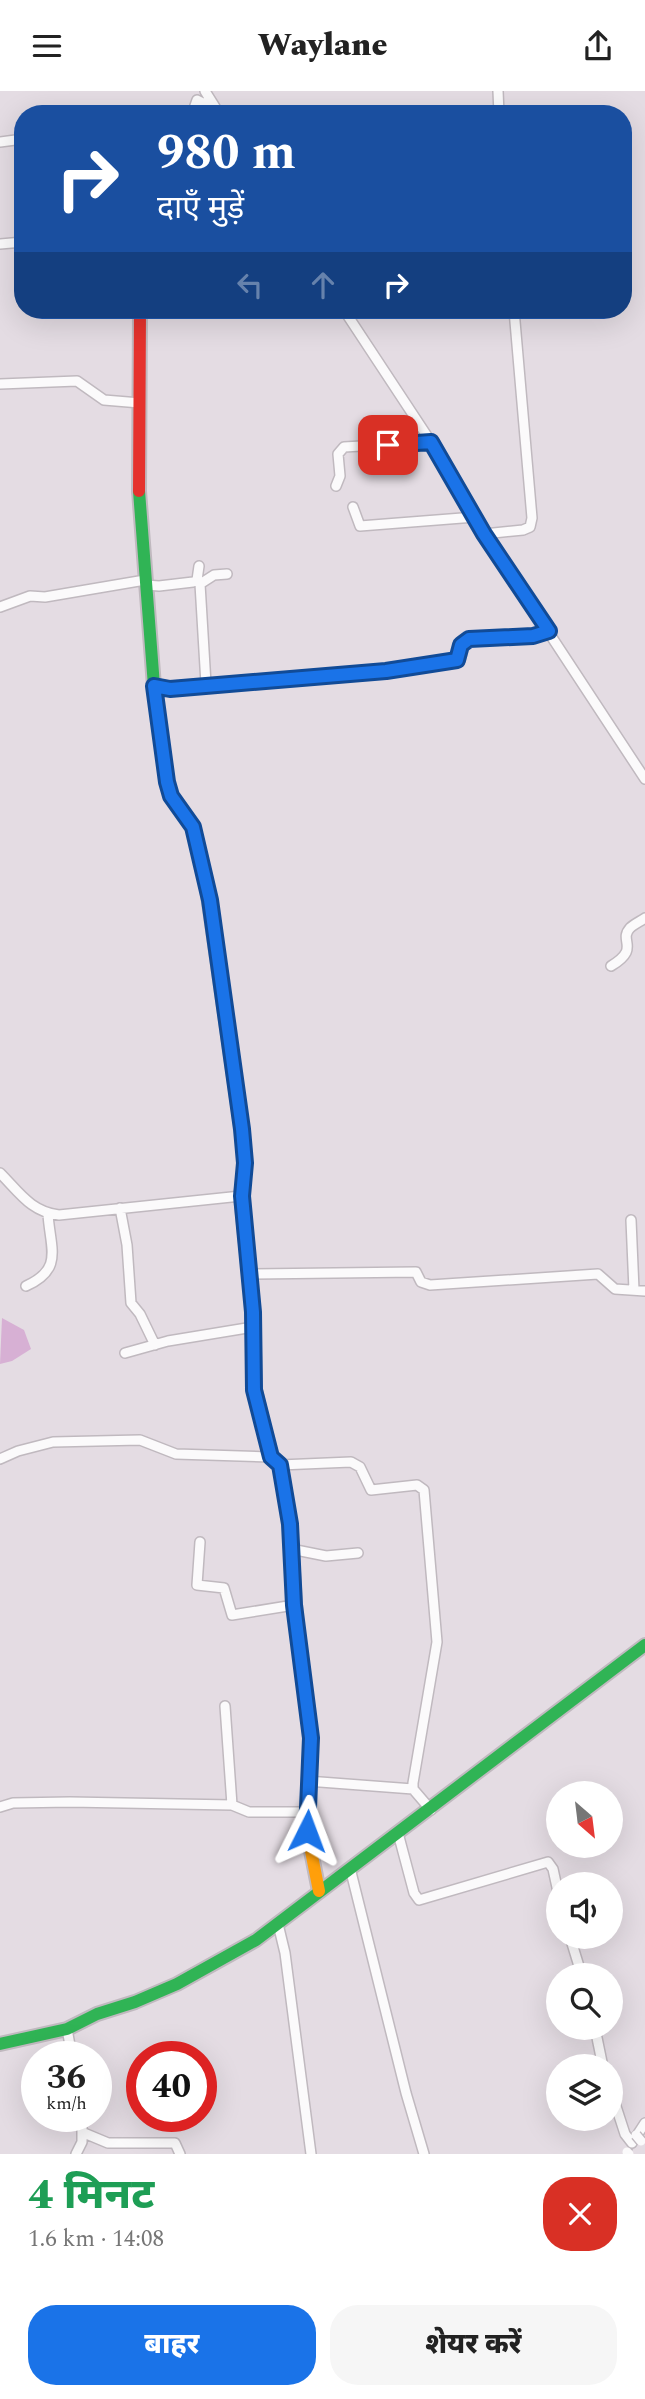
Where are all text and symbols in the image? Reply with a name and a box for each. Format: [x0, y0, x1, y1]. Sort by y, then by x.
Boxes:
text: Waylane [257, 21, 388, 70]
icon: menu [28, 27, 66, 65]
icon: share [579, 27, 617, 65]
text: 980 m [157, 116, 296, 191]
icon: right [42, 133, 133, 224]
text: दाएँ मुड़ें [157, 184, 244, 233]
icon: left [231, 266, 269, 304]
icon: ahead [304, 266, 342, 304]
icon: right [377, 266, 415, 304]
pin [358, 415, 418, 475]
icon: arrive [369, 426, 407, 464]
north arrow [546, 1781, 623, 1859]
map controls [546, 1781, 623, 2131]
position arrow [270, 1794, 344, 1868]
button: sound [546, 1872, 623, 1949]
button: search [546, 1963, 623, 2040]
speed limit sign: 40 [126, 2041, 217, 2132]
text: 36 [47, 2051, 86, 2104]
button: layers [546, 2054, 623, 2131]
text: km/h [46, 2090, 87, 2117]
text: 4 मिनट [28, 2164, 154, 2227]
button: close [543, 2177, 617, 2251]
text: 1.6 km · 14:08 [28, 2222, 164, 2257]
button: बाहर [28, 2305, 316, 2385]
button: शेयर करें [330, 2305, 617, 2385]

